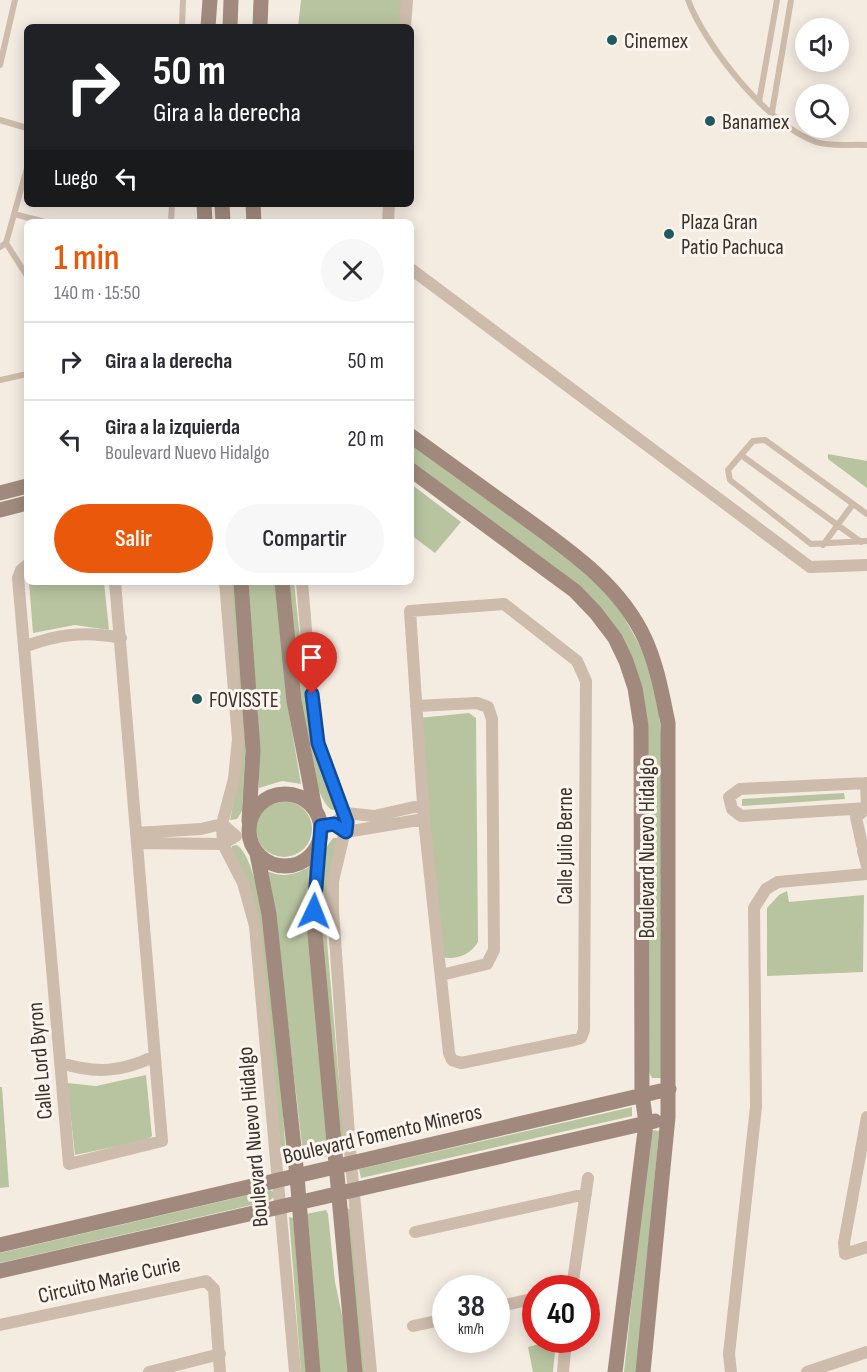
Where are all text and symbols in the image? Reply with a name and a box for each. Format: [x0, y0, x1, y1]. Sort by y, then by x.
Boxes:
map controls [795, 18, 849, 138]
button: sound [795, 18, 849, 72]
place label: Cinemex [624, 28, 689, 55]
marker: Cinemex [605, 33, 619, 47]
text: 50 m [153, 46, 226, 97]
icon: right [54, 48, 132, 126]
button: search [795, 84, 849, 138]
text: Gira a la derecha [153, 97, 301, 129]
place label: Banamex [722, 109, 790, 136]
marker: Banamex [703, 114, 717, 128]
icon: left [110, 162, 143, 195]
text: Luego [54, 165, 98, 192]
place label: Plaza Gran Patio Pachuca [681, 209, 784, 261]
marker: Plaza Gran Patio Pachuca [662, 227, 676, 241]
text: 1 min [54, 237, 119, 280]
button: close [321, 239, 384, 302]
text: 140 m · 15:50 [54, 281, 140, 305]
icon: right [54, 345, 87, 378]
text: Gira a la derecha [105, 348, 232, 375]
text: 50 m [348, 348, 384, 375]
text: Gira a la izquierda [105, 414, 240, 441]
icon: left [54, 423, 87, 456]
text: 20 m [348, 426, 384, 453]
text: Boulevard Nuevo Hidalgo [105, 441, 270, 465]
button: Salir [54, 504, 213, 573]
button: Compartir [225, 504, 384, 573]
pin [286, 632, 337, 694]
icon: arrive [295, 641, 328, 674]
place label: FOVISSTE [209, 687, 279, 714]
marker: FOVISSTE [190, 692, 204, 706]
street label: Boulevard Nuevo Hidalgo [634, 757, 661, 939]
street label: Calle Julio Berne [552, 787, 579, 905]
position arrow [282, 879, 346, 943]
street label: Calle Lord Byron [22, 1001, 59, 1121]
street label: Boulevard Nuevo Hidalgo [232, 1045, 275, 1228]
street label: Boulevard Fomento Mineros [280, 1098, 485, 1171]
street label: Circuito Marie Curie [36, 1251, 183, 1310]
speed limit sign: 40 [522, 1275, 600, 1353]
text: 38 [457, 1289, 485, 1325]
text: km/h [458, 1320, 484, 1339]

